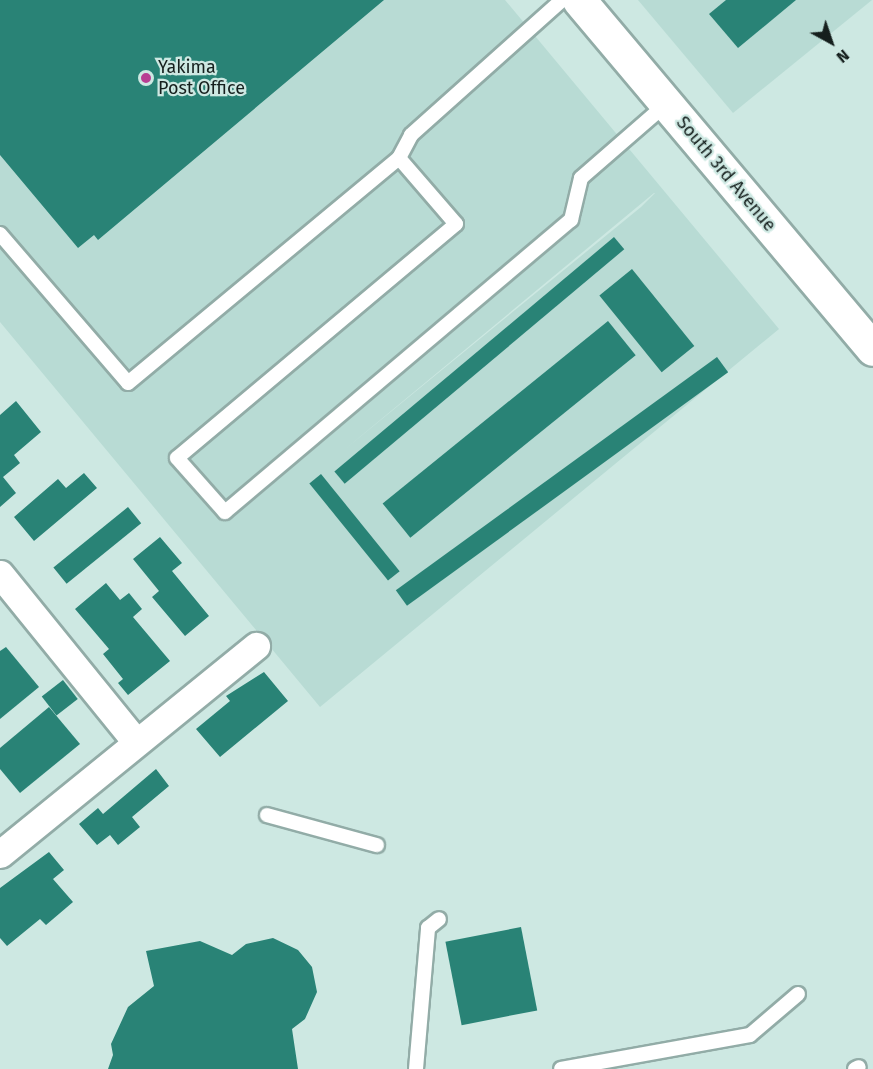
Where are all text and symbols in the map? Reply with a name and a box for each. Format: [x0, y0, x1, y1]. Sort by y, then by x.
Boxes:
north arrow [801, 12, 861, 72]
text: N [833, 45, 853, 67]
place label: Yakima Post Office [158, 57, 245, 100]
marker: Yakima Post Office [139, 71, 153, 85]
street label: South 3rd Avenue [672, 112, 780, 236]

